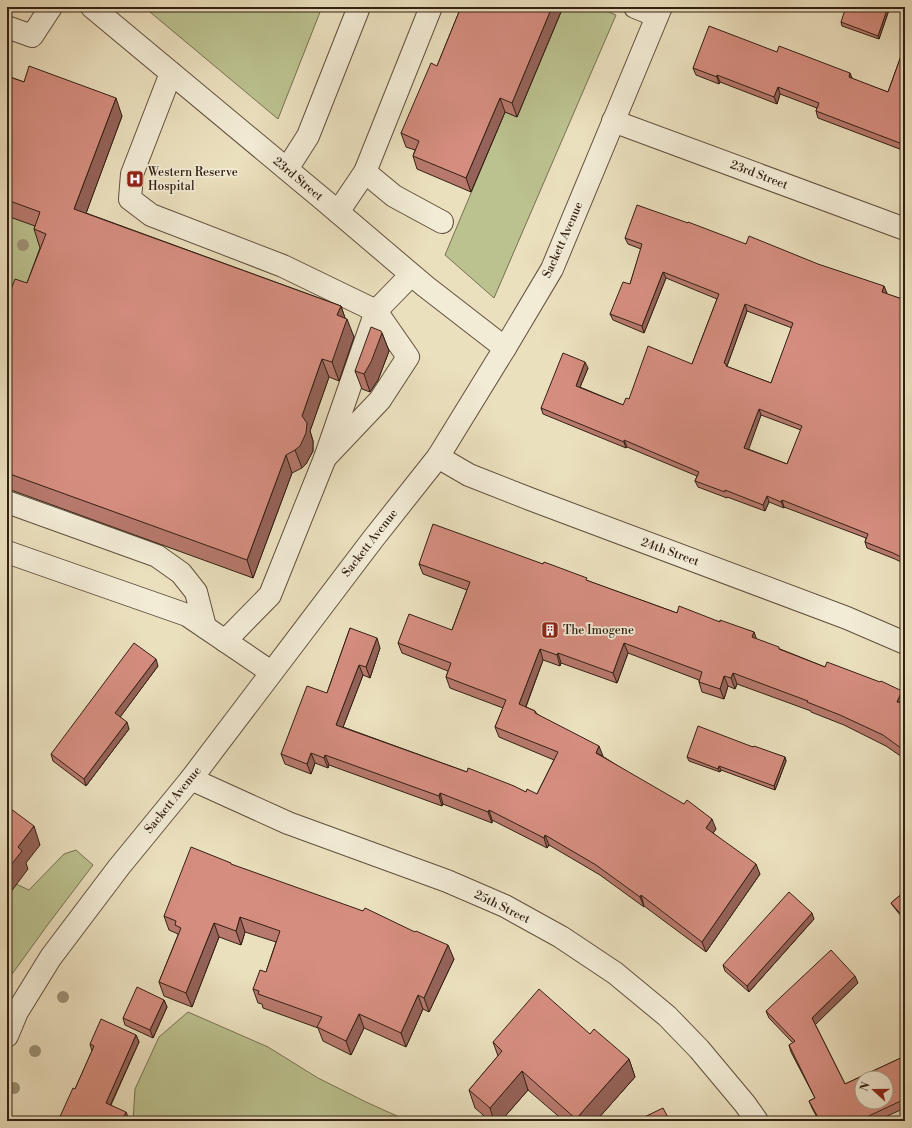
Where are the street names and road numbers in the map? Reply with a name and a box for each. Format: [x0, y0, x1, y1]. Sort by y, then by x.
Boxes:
street label: 23rd Street [270, 154, 327, 205]
street label: 23rd Street [728, 157, 791, 193]
street label: Sackett Avenue [540, 200, 586, 280]
street label: Sackett Avenue [339, 506, 401, 580]
street label: 24th Street [639, 535, 702, 570]
street label: Sackett Avenue [141, 764, 205, 836]
street label: 25th Street [472, 887, 533, 927]

